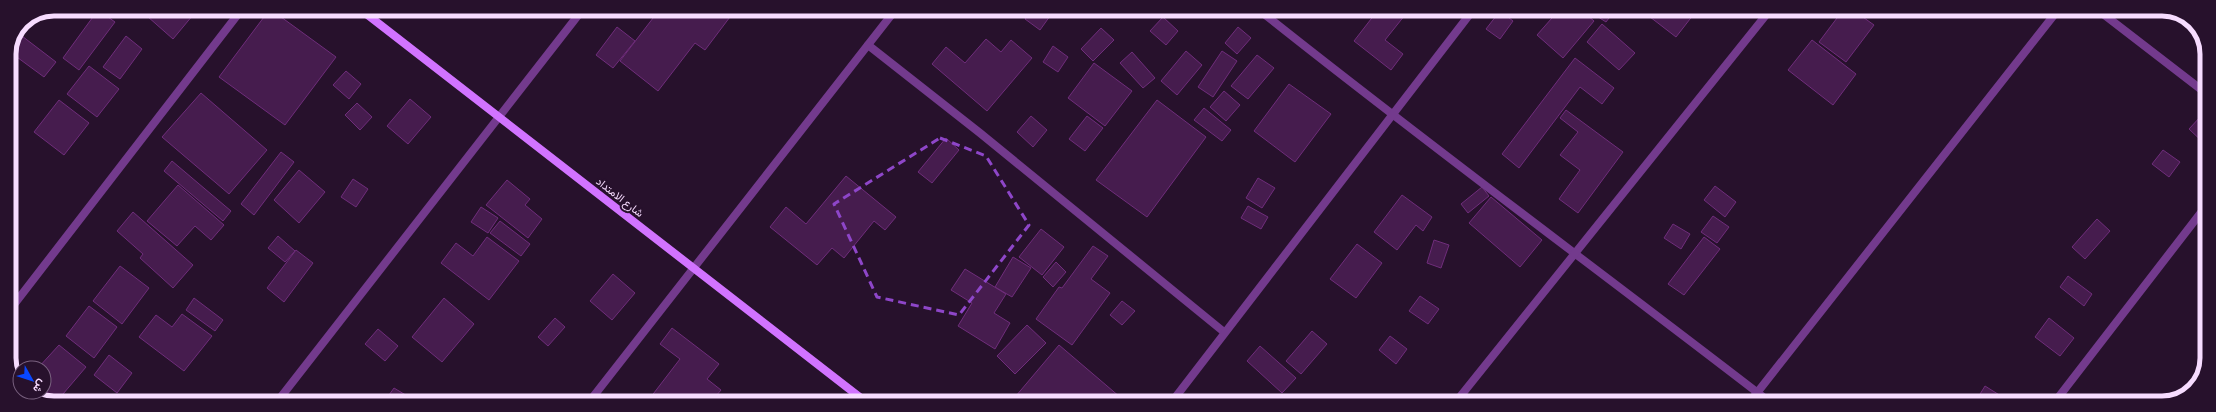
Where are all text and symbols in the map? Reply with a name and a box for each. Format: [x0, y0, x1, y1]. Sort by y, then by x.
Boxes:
street label: شارع الامتداد [593, 174, 647, 221]
north arrow [12, 360, 52, 400]
text: ش [30, 377, 49, 396]

